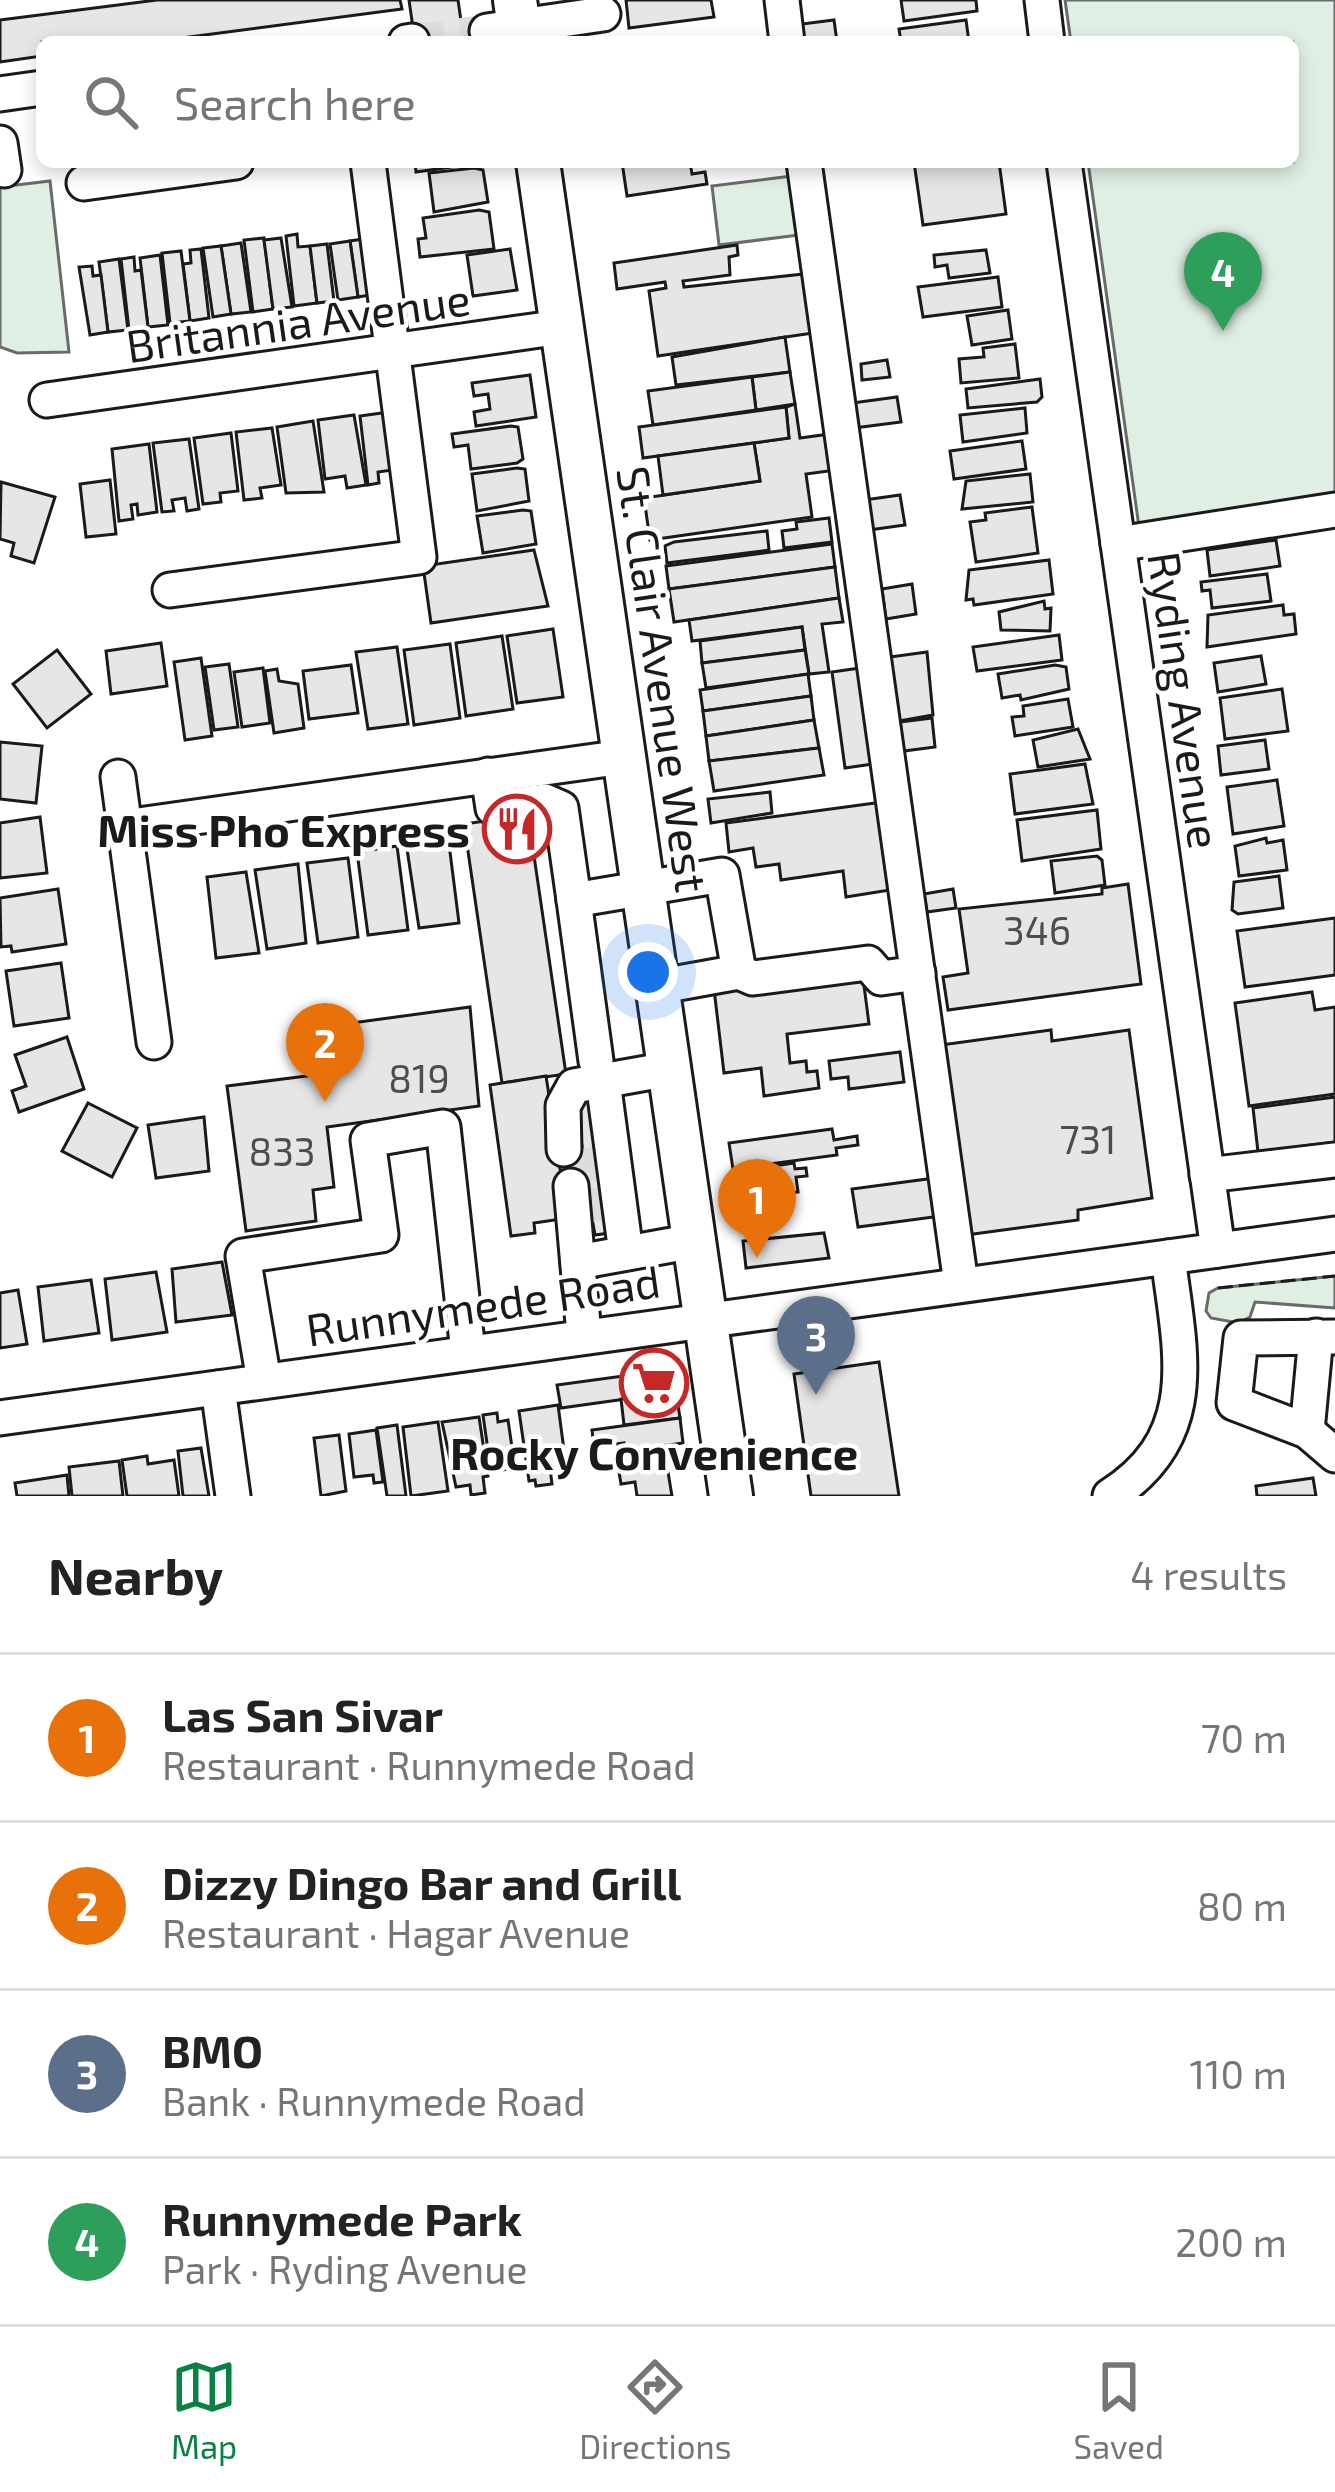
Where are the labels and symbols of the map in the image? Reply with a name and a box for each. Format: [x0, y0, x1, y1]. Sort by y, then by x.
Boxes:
pin: 4 [1184, 232, 1262, 331]
street label: Britannia Avenue [122, 270, 474, 372]
street label: St. Clair Avenue West [607, 462, 721, 896]
street label: Ryding Avenue [1138, 548, 1234, 852]
restaurant icon: Miss Pho Express [482, 794, 552, 864]
place label: Miss Pho Express [97, 802, 470, 856]
house number: 346 [1003, 906, 1071, 953]
your location [618, 942, 678, 1002]
pin: 2 [286, 1003, 364, 1102]
house number: 819 [388, 1054, 450, 1101]
house number: 731 [1059, 1115, 1117, 1162]
house number: 833 [248, 1127, 316, 1174]
pin: 1 [718, 1159, 796, 1258]
street label: Runnymede Road [303, 1252, 663, 1356]
pin: 3 [777, 1296, 855, 1395]
supermarket icon: Rocky Convenience [619, 1348, 689, 1418]
place label: Rocky Convenience [450, 1425, 858, 1480]

